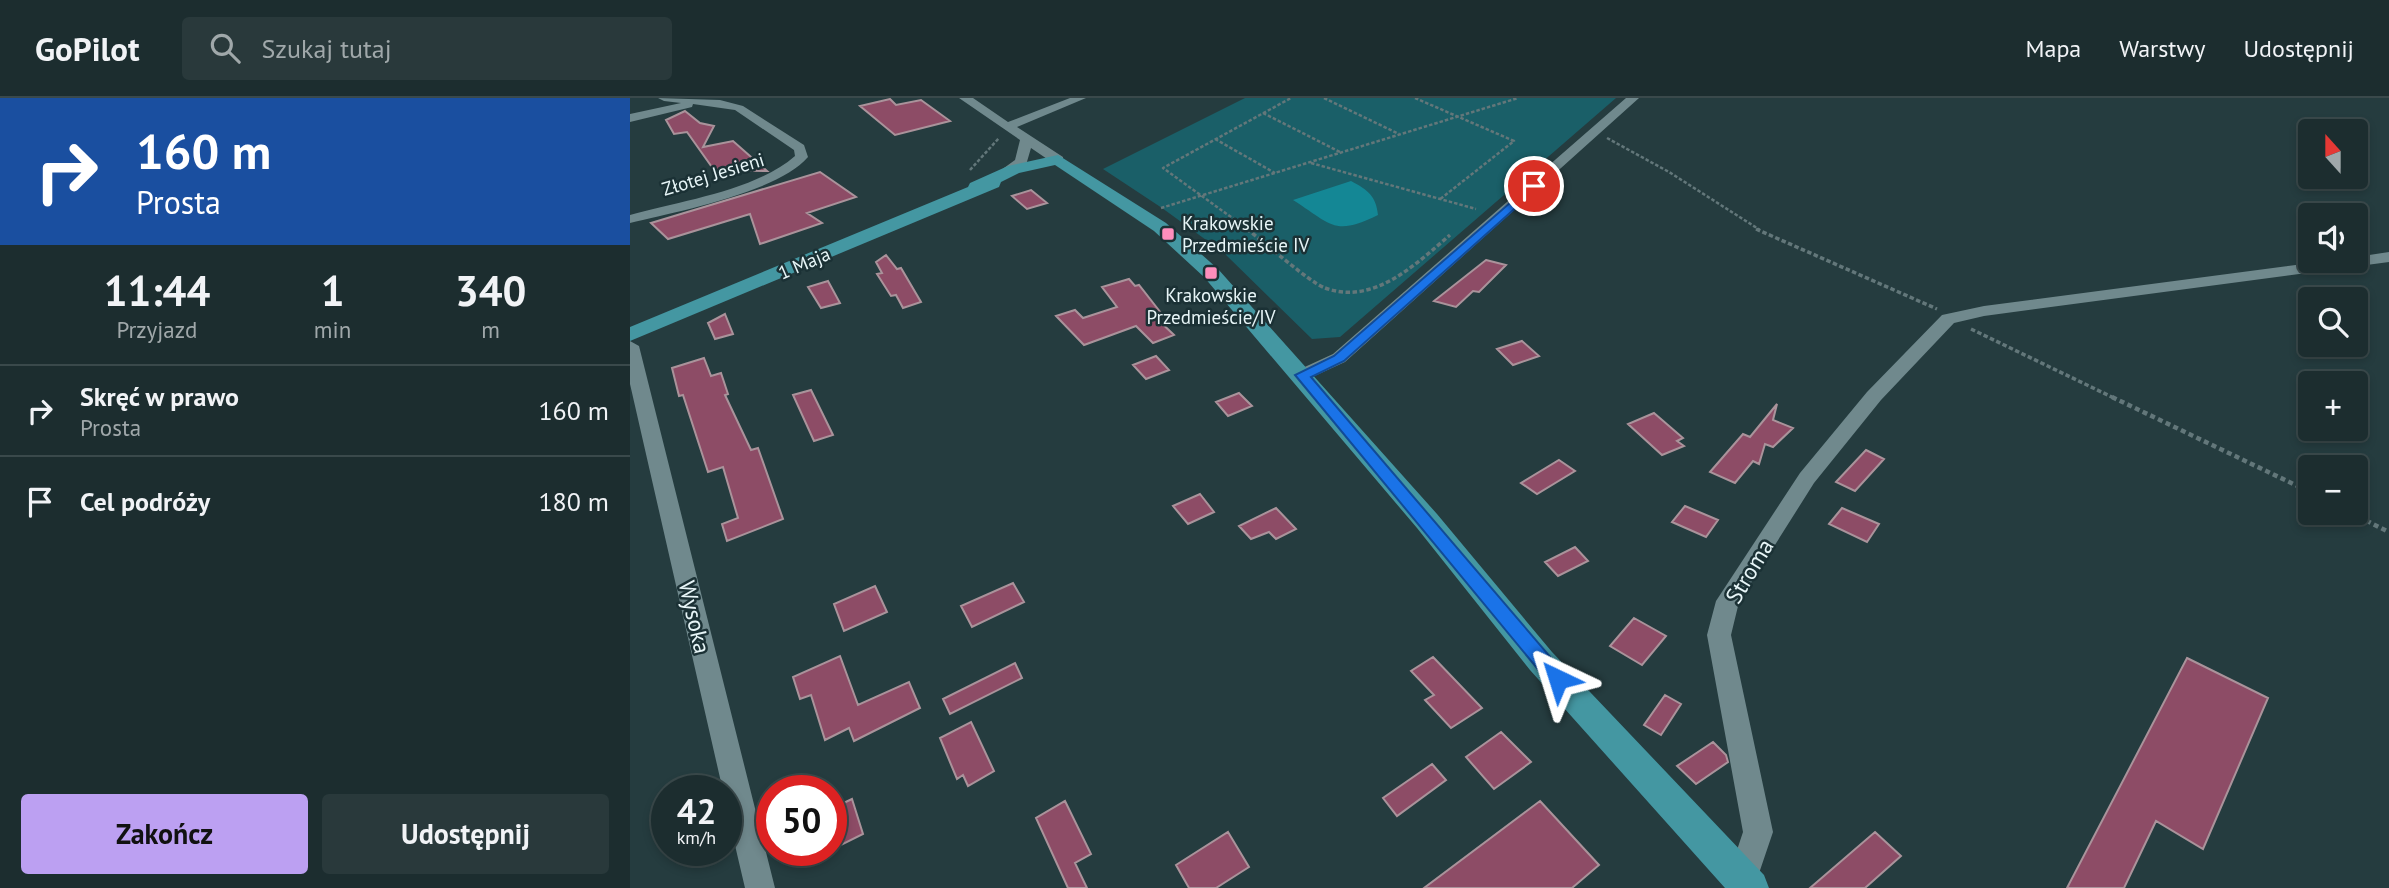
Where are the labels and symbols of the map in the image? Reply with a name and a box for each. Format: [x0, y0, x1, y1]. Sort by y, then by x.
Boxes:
north arrow [2298, 119, 2368, 189]
street label: Złotej Jesieni [659, 147, 767, 201]
pin [1504, 156, 1564, 216]
place label: Krakowskie Przedmieście IV [1182, 211, 1310, 257]
marker: Krakowskie Przedmieście IV [1160, 226, 1176, 242]
street label: 1 Maja [774, 241, 834, 285]
marker: Krakowskie Przedmieście/IV [1203, 265, 1219, 281]
place label: Krakowskie Przedmieście/IV [1146, 283, 1276, 329]
street label: Stroma [1718, 533, 1780, 609]
street label: Wysoka [673, 578, 717, 656]
position arrow [1521, 642, 1595, 716]
speed limit sign: 50 [756, 775, 847, 866]

